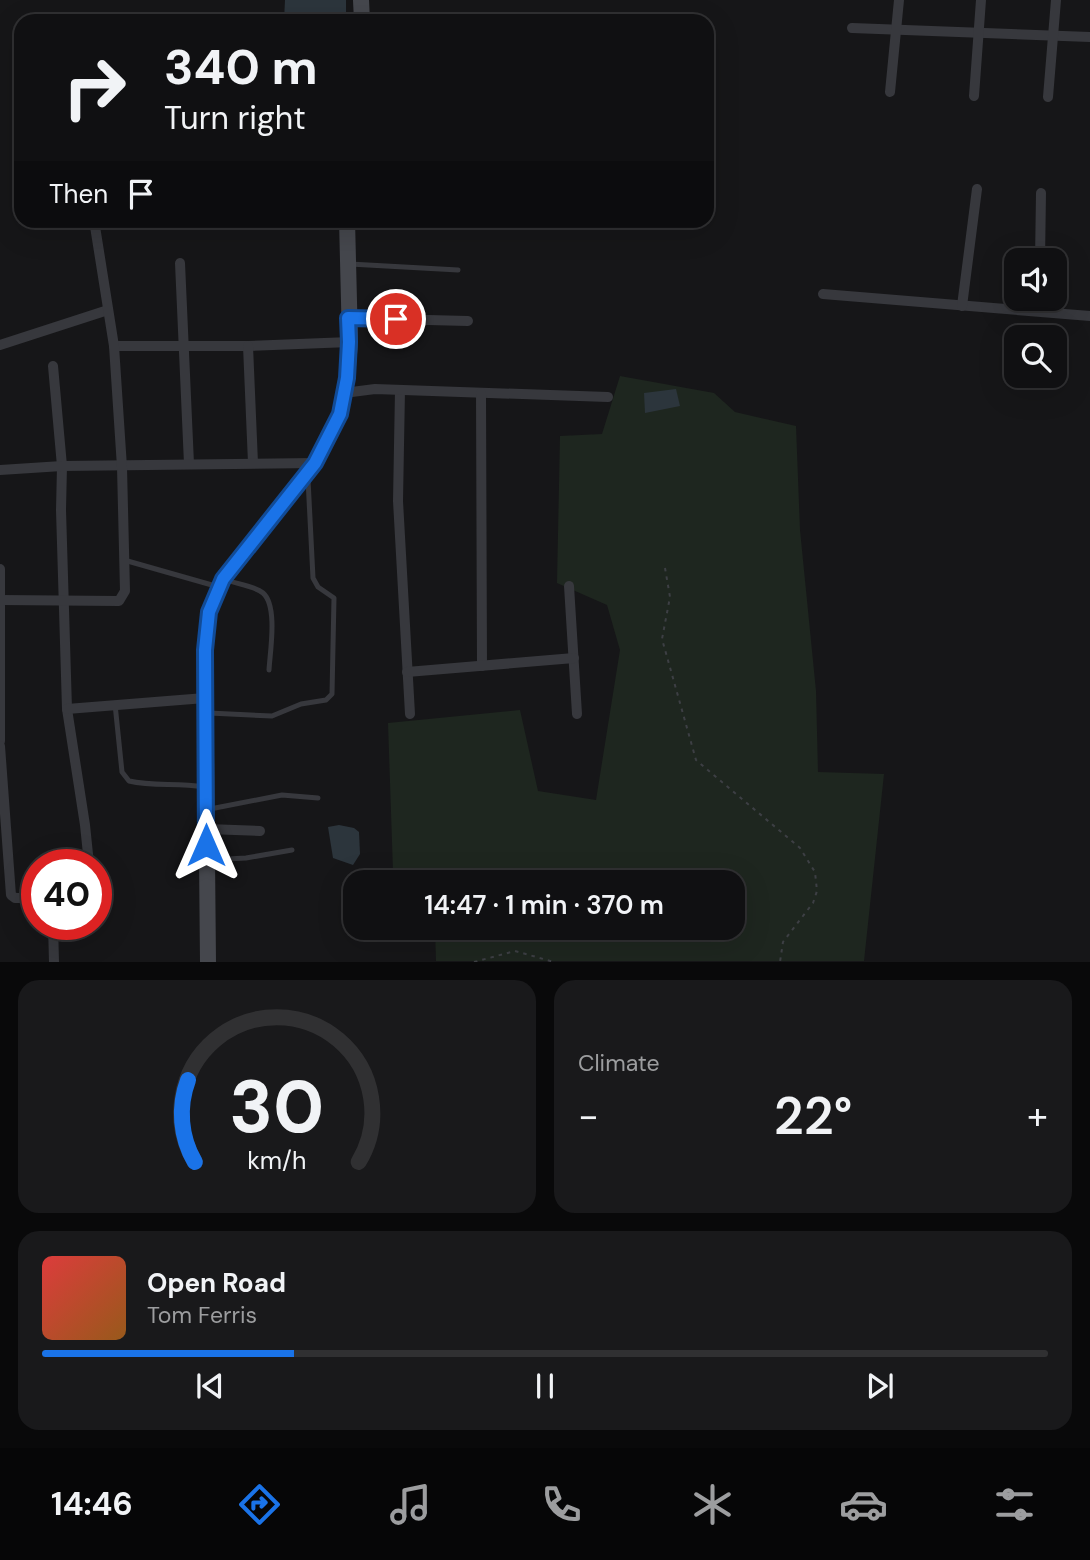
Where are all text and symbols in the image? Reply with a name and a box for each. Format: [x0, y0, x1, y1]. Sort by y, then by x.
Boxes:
text: 340 m [164, 35, 318, 99]
icon: right [49, 42, 140, 133]
text: Turn right [164, 97, 306, 139]
icon: arrive [122, 175, 160, 213]
text: Then [49, 177, 108, 211]
map controls [1004, 248, 1067, 388]
button: sound [1004, 248, 1067, 311]
pin [366, 289, 426, 349]
icon: arrive [377, 300, 415, 338]
button: search [1004, 325, 1067, 388]
position arrow [169, 808, 243, 882]
speed limit sign: 40 [21, 849, 112, 940]
text: 14:47 · 1 min · 370 m [424, 888, 664, 922]
text: Climate [578, 1048, 660, 1078]
text: 30 [229, 1061, 325, 1156]
text: 22° [774, 1082, 852, 1150]
text: − [578, 1091, 599, 1141]
text: + [1027, 1091, 1048, 1141]
text: km/h [247, 1144, 307, 1177]
text: Open Road [147, 1266, 286, 1300]
text: Tom Ferris [147, 1300, 257, 1330]
icon: previous [191, 1367, 229, 1405]
icon: pause [526, 1367, 564, 1405]
icon: next [861, 1367, 899, 1405]
icon: directions [235, 1480, 284, 1529]
icon: music [386, 1480, 435, 1529]
icon: phone [537, 1480, 586, 1529]
icon: climate [688, 1480, 737, 1529]
icon: car [839, 1480, 888, 1529]
icon: filters [990, 1480, 1039, 1529]
text: 14:46 [51, 1483, 133, 1525]

